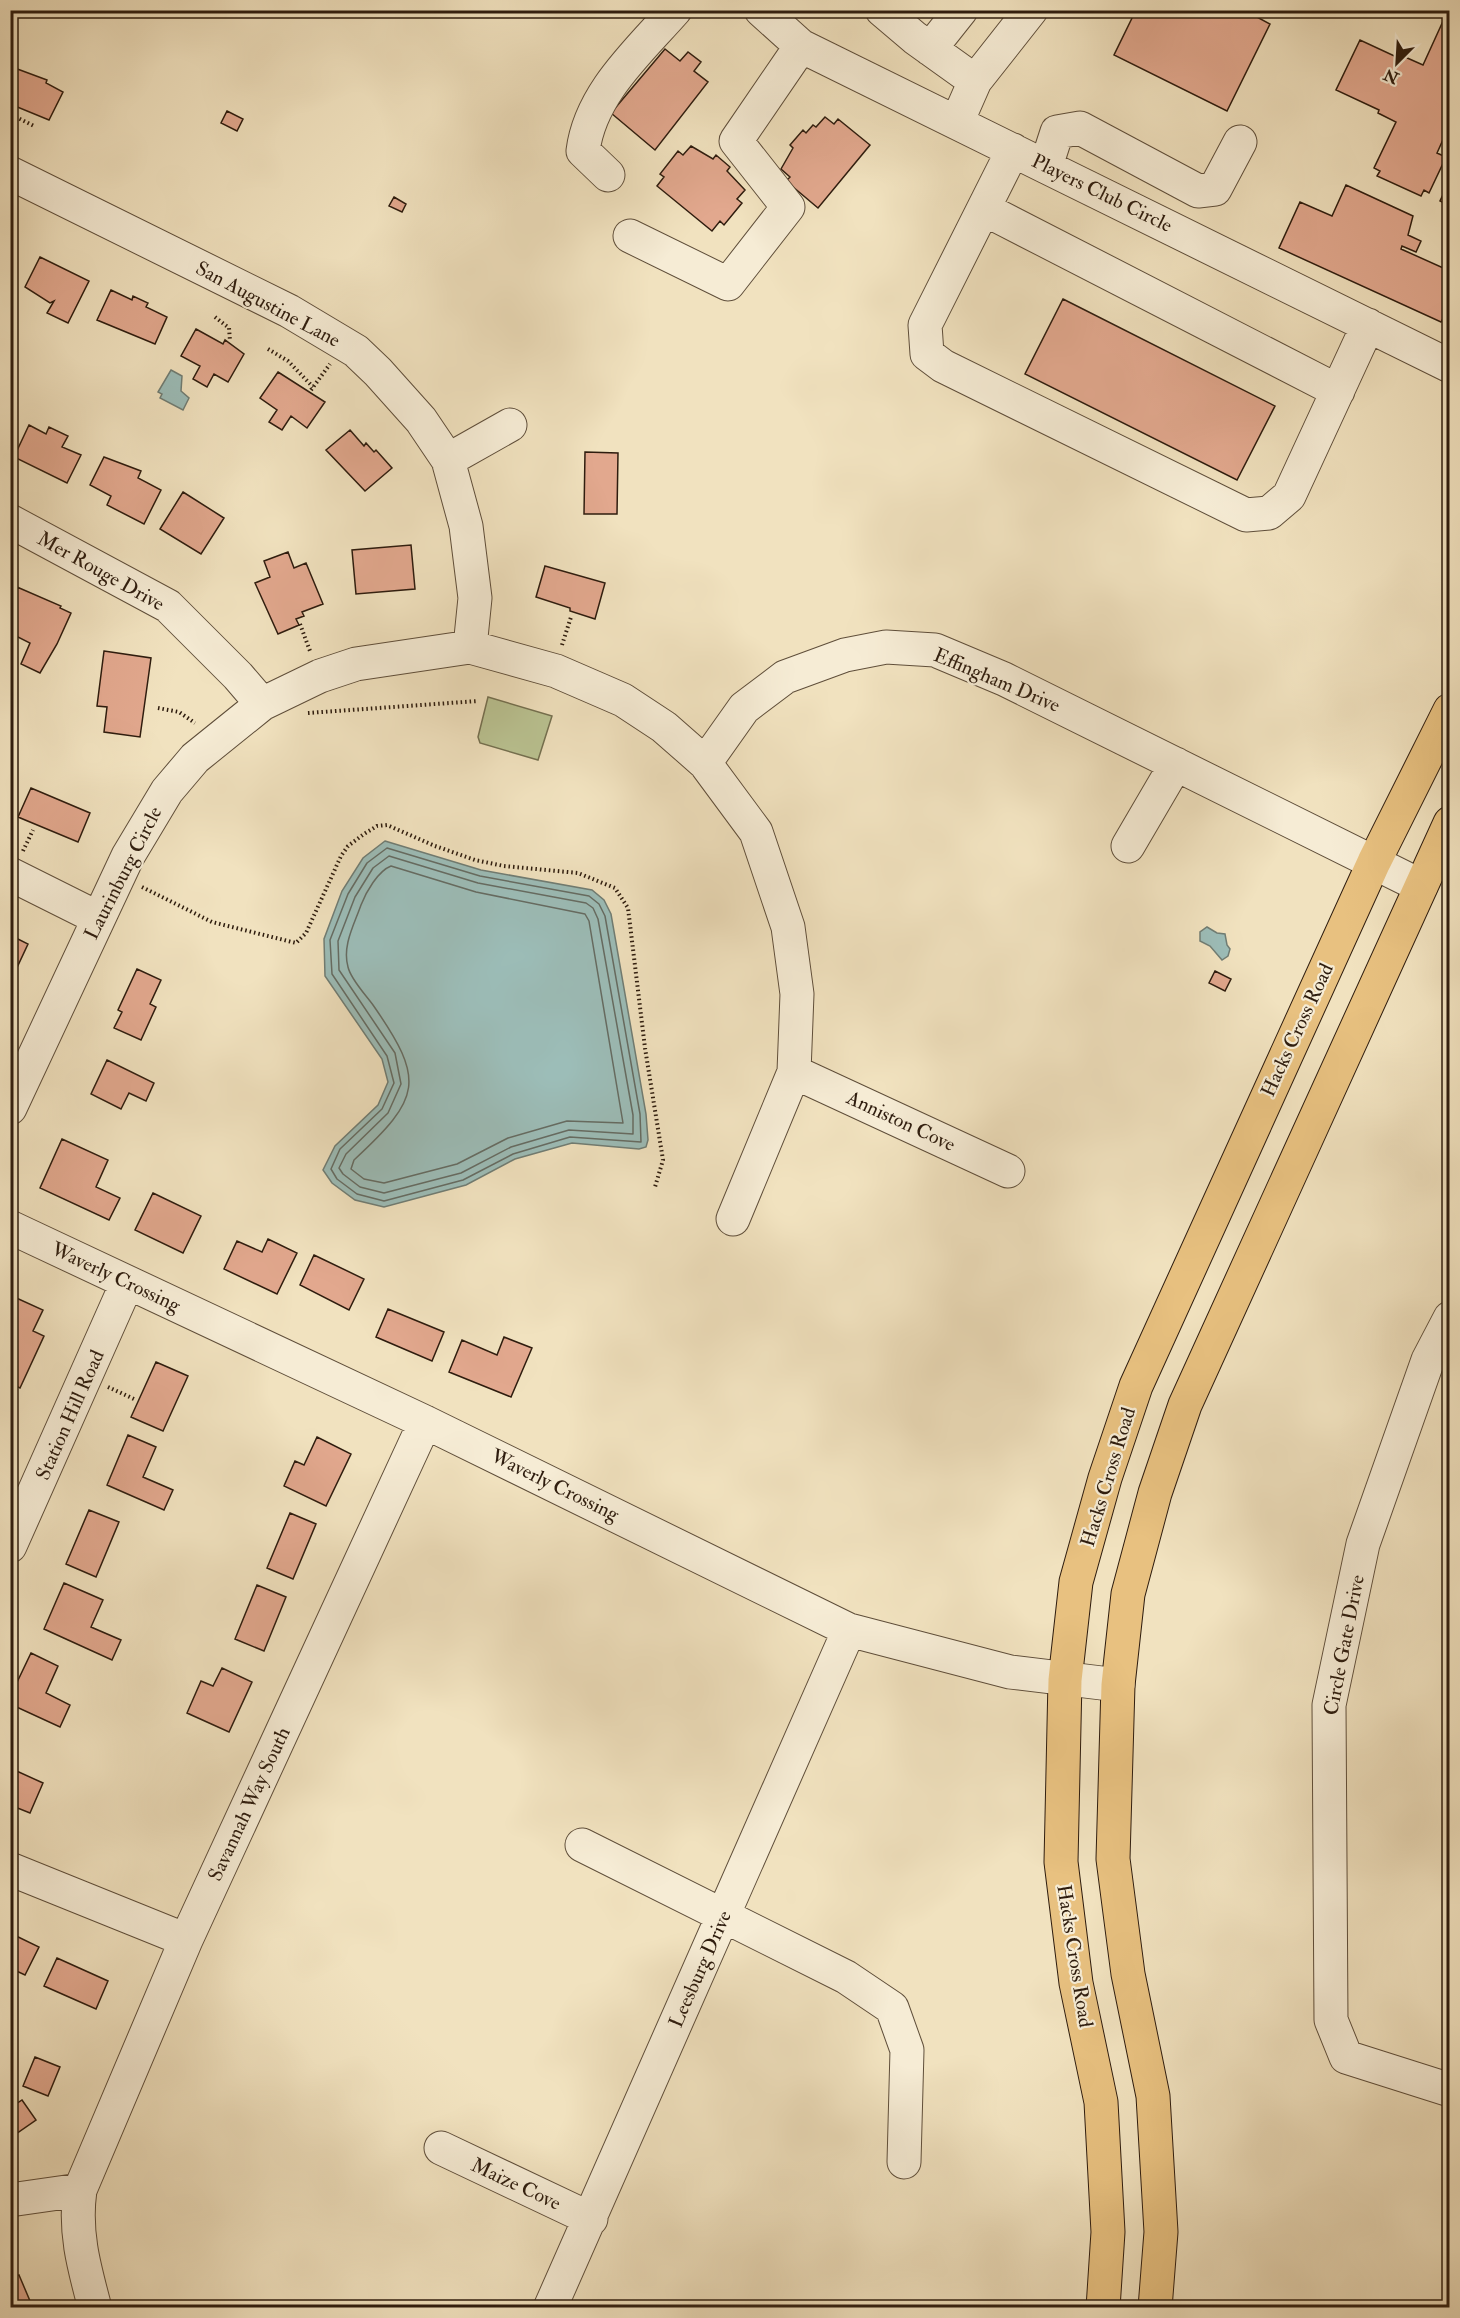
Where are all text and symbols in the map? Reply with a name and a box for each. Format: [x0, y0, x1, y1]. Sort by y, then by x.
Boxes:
north arrow [1367, 33, 1427, 93]
text: N [1380, 63, 1403, 88]
street label: Players Club Circle [1028, 148, 1176, 238]
street label: San Augustine Lane [191, 255, 345, 353]
street label: Mer Rouge Drive [33, 526, 169, 616]
street label: Effingham Drive [930, 642, 1064, 718]
street label: Laurinburg Circle [79, 802, 167, 944]
street label: Hacks Cross Road [1255, 959, 1339, 1101]
street label: Anniston Cove [842, 1085, 959, 1157]
street label: Waverly Crossing [47, 1236, 185, 1318]
street label: Station Hill Road [30, 1346, 110, 1484]
street label: Hacks Cross Road [1075, 1404, 1141, 1550]
street label: Waverly Crossing [486, 1443, 624, 1527]
street label: Circle Gate Drive [1318, 1573, 1370, 1717]
street label: Savannah Way South [202, 1723, 296, 1885]
street label: Hacks Cross Road [1051, 1883, 1099, 2029]
street label: Leesburg Drive [663, 1907, 737, 2031]
street label: Maize Cove [467, 2152, 565, 2216]

